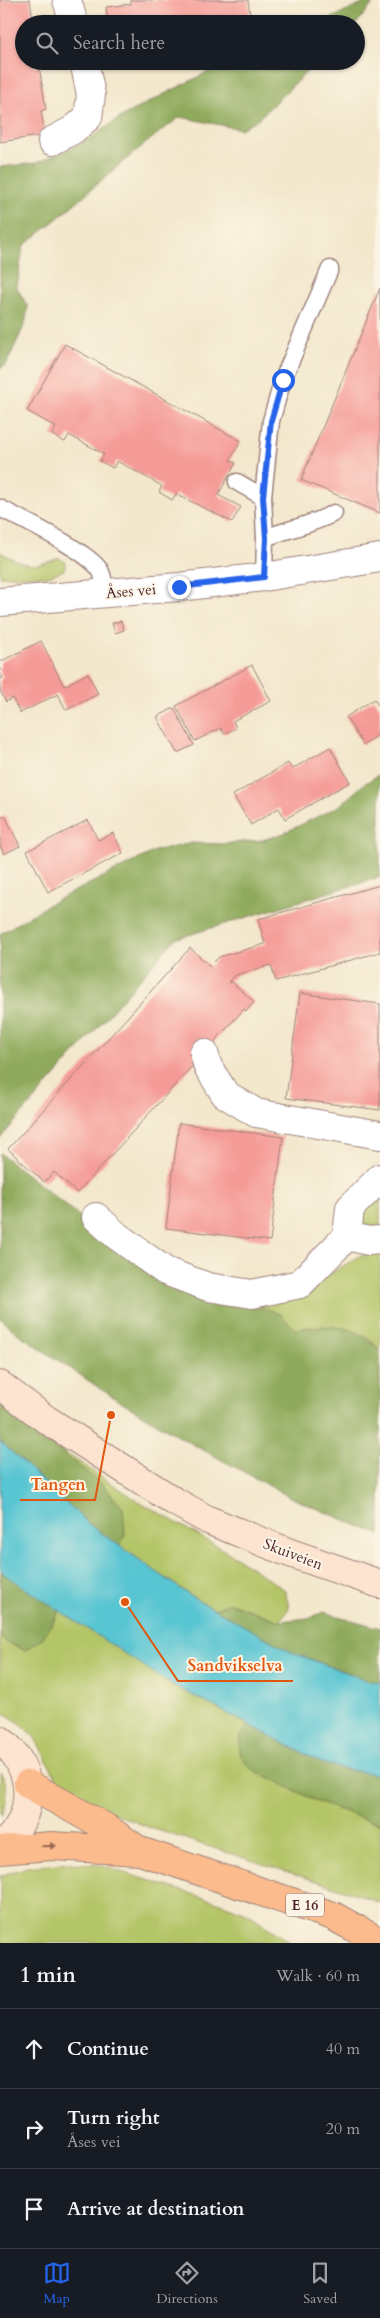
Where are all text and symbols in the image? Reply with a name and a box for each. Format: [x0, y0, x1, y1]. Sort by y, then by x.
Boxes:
search box [15, 15, 365, 70]
icon: search [33, 29, 61, 57]
text: Search here [73, 30, 165, 56]
route start [272, 369, 295, 392]
route end [168, 576, 191, 599]
street label: Åses vei [105, 579, 157, 603]
callout: Tangen [20, 1469, 95, 1500]
text: Tangen [30, 1474, 86, 1496]
street label: Skuiveien [260, 1534, 326, 1575]
callout: Sandvikselva [178, 1650, 293, 1681]
text: Sandvikselva [188, 1655, 282, 1677]
one-way arrow [41, 1842, 57, 1850]
road number: E 16 [286, 1894, 324, 1916]
text: 1 min [20, 1961, 76, 1990]
text: Walk · 60 m [276, 1965, 360, 1987]
icon: ahead [20, 2035, 48, 2063]
text: Continue [67, 2036, 149, 2062]
text: 40 m [326, 2038, 360, 2060]
text: Turn right [67, 2105, 159, 2131]
icon: right [20, 2115, 48, 2143]
text: 20 m [326, 2118, 360, 2140]
text: Åses vei [67, 2131, 121, 2153]
icon: arrive [20, 2195, 48, 2223]
text: Arrive at destination [67, 2196, 244, 2222]
tab: Map [43, 2259, 71, 2308]
tab: Directions [156, 2259, 218, 2308]
tab: Saved [303, 2259, 337, 2308]

